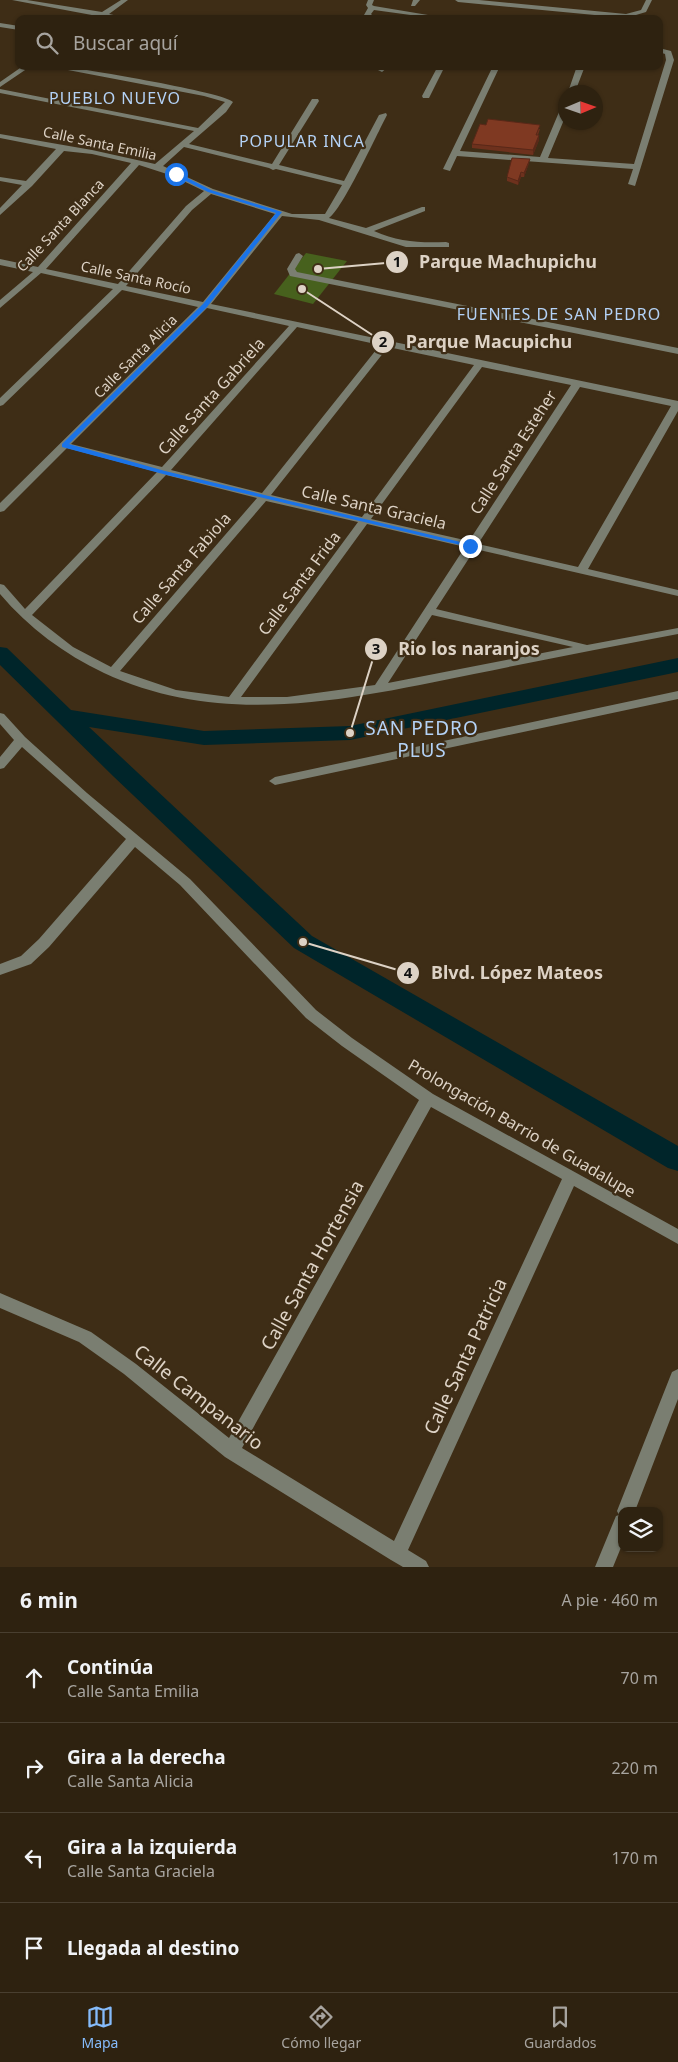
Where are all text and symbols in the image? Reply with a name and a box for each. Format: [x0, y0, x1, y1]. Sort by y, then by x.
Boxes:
search box [15, 15, 663, 70]
icon: search [33, 29, 61, 57]
text: Buscar aquí [73, 30, 178, 56]
north arrow [558, 85, 603, 130]
district label: PUEBLO NUEVO [49, 87, 181, 109]
street label: Calle Santa Emilia [41, 122, 159, 164]
district label: POPULAR INCA [239, 130, 365, 152]
route start [165, 163, 188, 186]
street label: Calle Santa Blanca [12, 175, 108, 275]
callout: Parque Machupichu [384, 245, 607, 278]
text: Parque Machupichu [419, 249, 597, 273]
text: 1 [393, 251, 401, 271]
street label: Calle Santa Rocío [79, 256, 193, 298]
district label: FUENTES DE SAN PEDRO [457, 303, 661, 325]
street label: Calle Santa Alicia [89, 310, 181, 402]
callout: Parque Macupichu [371, 326, 582, 359]
text: Parque Macupichu [406, 329, 572, 353]
text: 2 [379, 331, 388, 351]
street label: Calle Santa Gabriela [152, 333, 270, 459]
street label: Calle Santa Esteher [465, 385, 562, 518]
street label: Calle Santa Graciela [299, 480, 449, 534]
street label: Calle Santa Fabiola [126, 508, 236, 628]
street label: Calle Santa Frida [253, 526, 345, 640]
route end [459, 535, 482, 558]
callout: Rio los naranjos [364, 633, 550, 666]
text: Rio los naranjos [398, 636, 540, 660]
text: 3 [372, 638, 380, 658]
district label: SAN PEDRO PLUS [365, 715, 479, 763]
callout: Blvd. López Mateos [396, 957, 613, 990]
text: Blvd. López Mateos [431, 960, 603, 984]
text: 4 [404, 962, 413, 982]
street label: Prolongación Barrio de Guadalupe [404, 1054, 640, 1202]
street label: Calle Santa Hortensia [254, 1175, 370, 1355]
street label: Calle Santa Patricia [417, 1274, 513, 1438]
street label: Calle Campanario [129, 1338, 269, 1456]
map controls [618, 1507, 663, 1552]
button: layers [618, 1507, 663, 1552]
text: 6 min [20, 1586, 78, 1614]
text: A pie · 460 m [561, 1589, 658, 1611]
text: Continúa [67, 1654, 153, 1680]
icon: ahead [20, 1664, 48, 1692]
text: 70 m [621, 1667, 658, 1689]
text: Calle Santa Emilia [67, 1680, 199, 1702]
text: Gira a la derecha [67, 1744, 226, 1770]
icon: right [20, 1754, 48, 1782]
text: 220 m [611, 1757, 658, 1779]
text: Calle Santa Alicia [67, 1770, 193, 1792]
text: Gira a la izquierda [67, 1834, 237, 1860]
icon: left [20, 1844, 48, 1872]
text: 170 m [611, 1847, 658, 1869]
text: Calle Santa Graciela [67, 1860, 215, 1882]
icon: arrive [20, 1934, 48, 1962]
text: Llegada al destino [67, 1935, 239, 1961]
tab: Mapa [81, 2003, 118, 2052]
tab: Cómo llegar [281, 2003, 361, 2052]
tab: Guardados [524, 2003, 597, 2052]

